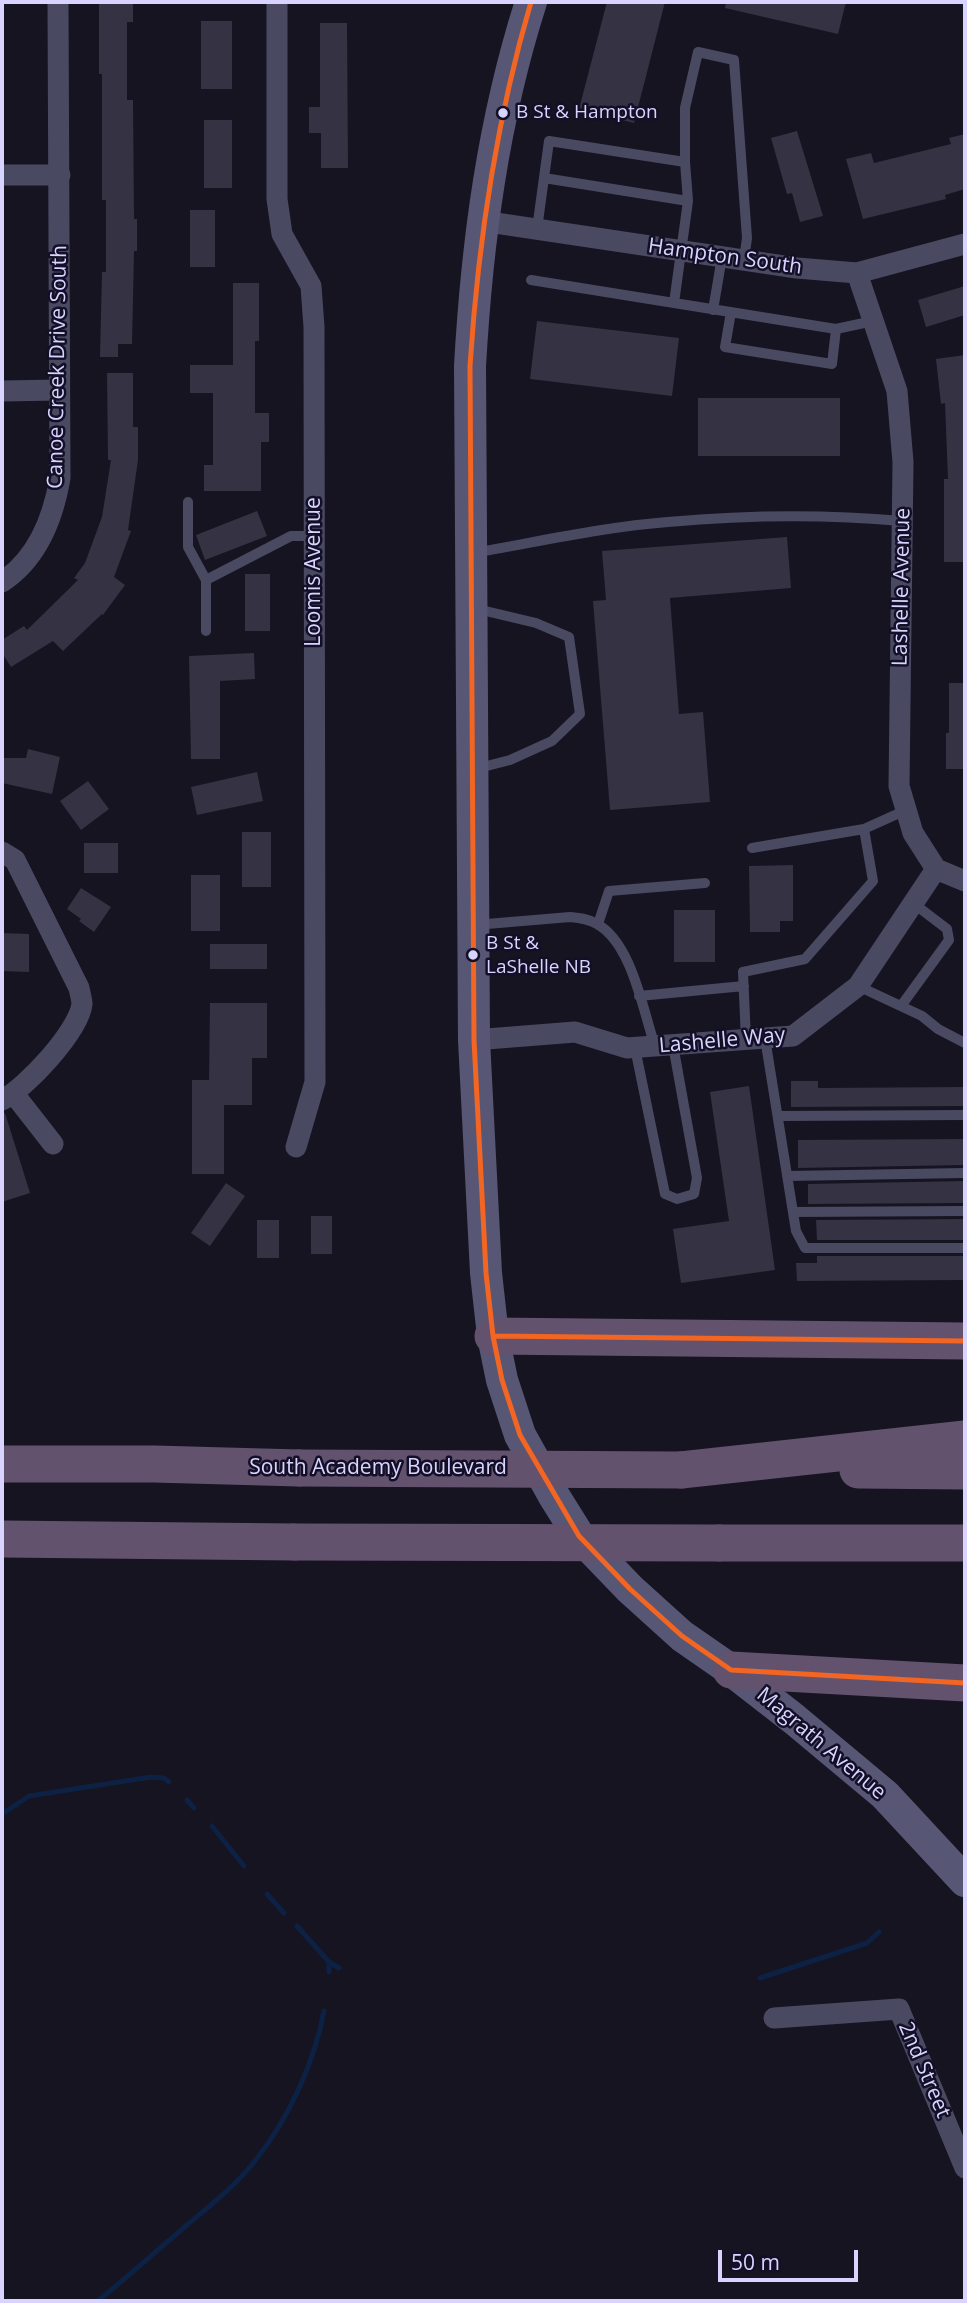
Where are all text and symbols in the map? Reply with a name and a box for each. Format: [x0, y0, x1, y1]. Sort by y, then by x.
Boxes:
place label: B St & Hampton [516, 102, 658, 124]
marker: B St & Hampton [496, 106, 510, 120]
street label: Hampton South [646, 234, 804, 280]
street label: Canoe Creek Drive South [43, 245, 73, 489]
street label: Loomis Avenue [301, 497, 327, 647]
street label: Lashelle Avenue [888, 508, 916, 666]
place label: B St & LaShelle NB [486, 933, 591, 977]
marker: B St & LaShelle NB [466, 948, 480, 962]
street label: Lashelle Way [658, 1023, 786, 1059]
street label: South Academy Boulevard [249, 1455, 507, 1481]
street label: Magrath Avenue [751, 1683, 891, 1805]
street label: 2nd Street [893, 2018, 955, 2122]
scale bar [722, 2236, 862, 2280]
text: 50 m [731, 2248, 780, 2276]

